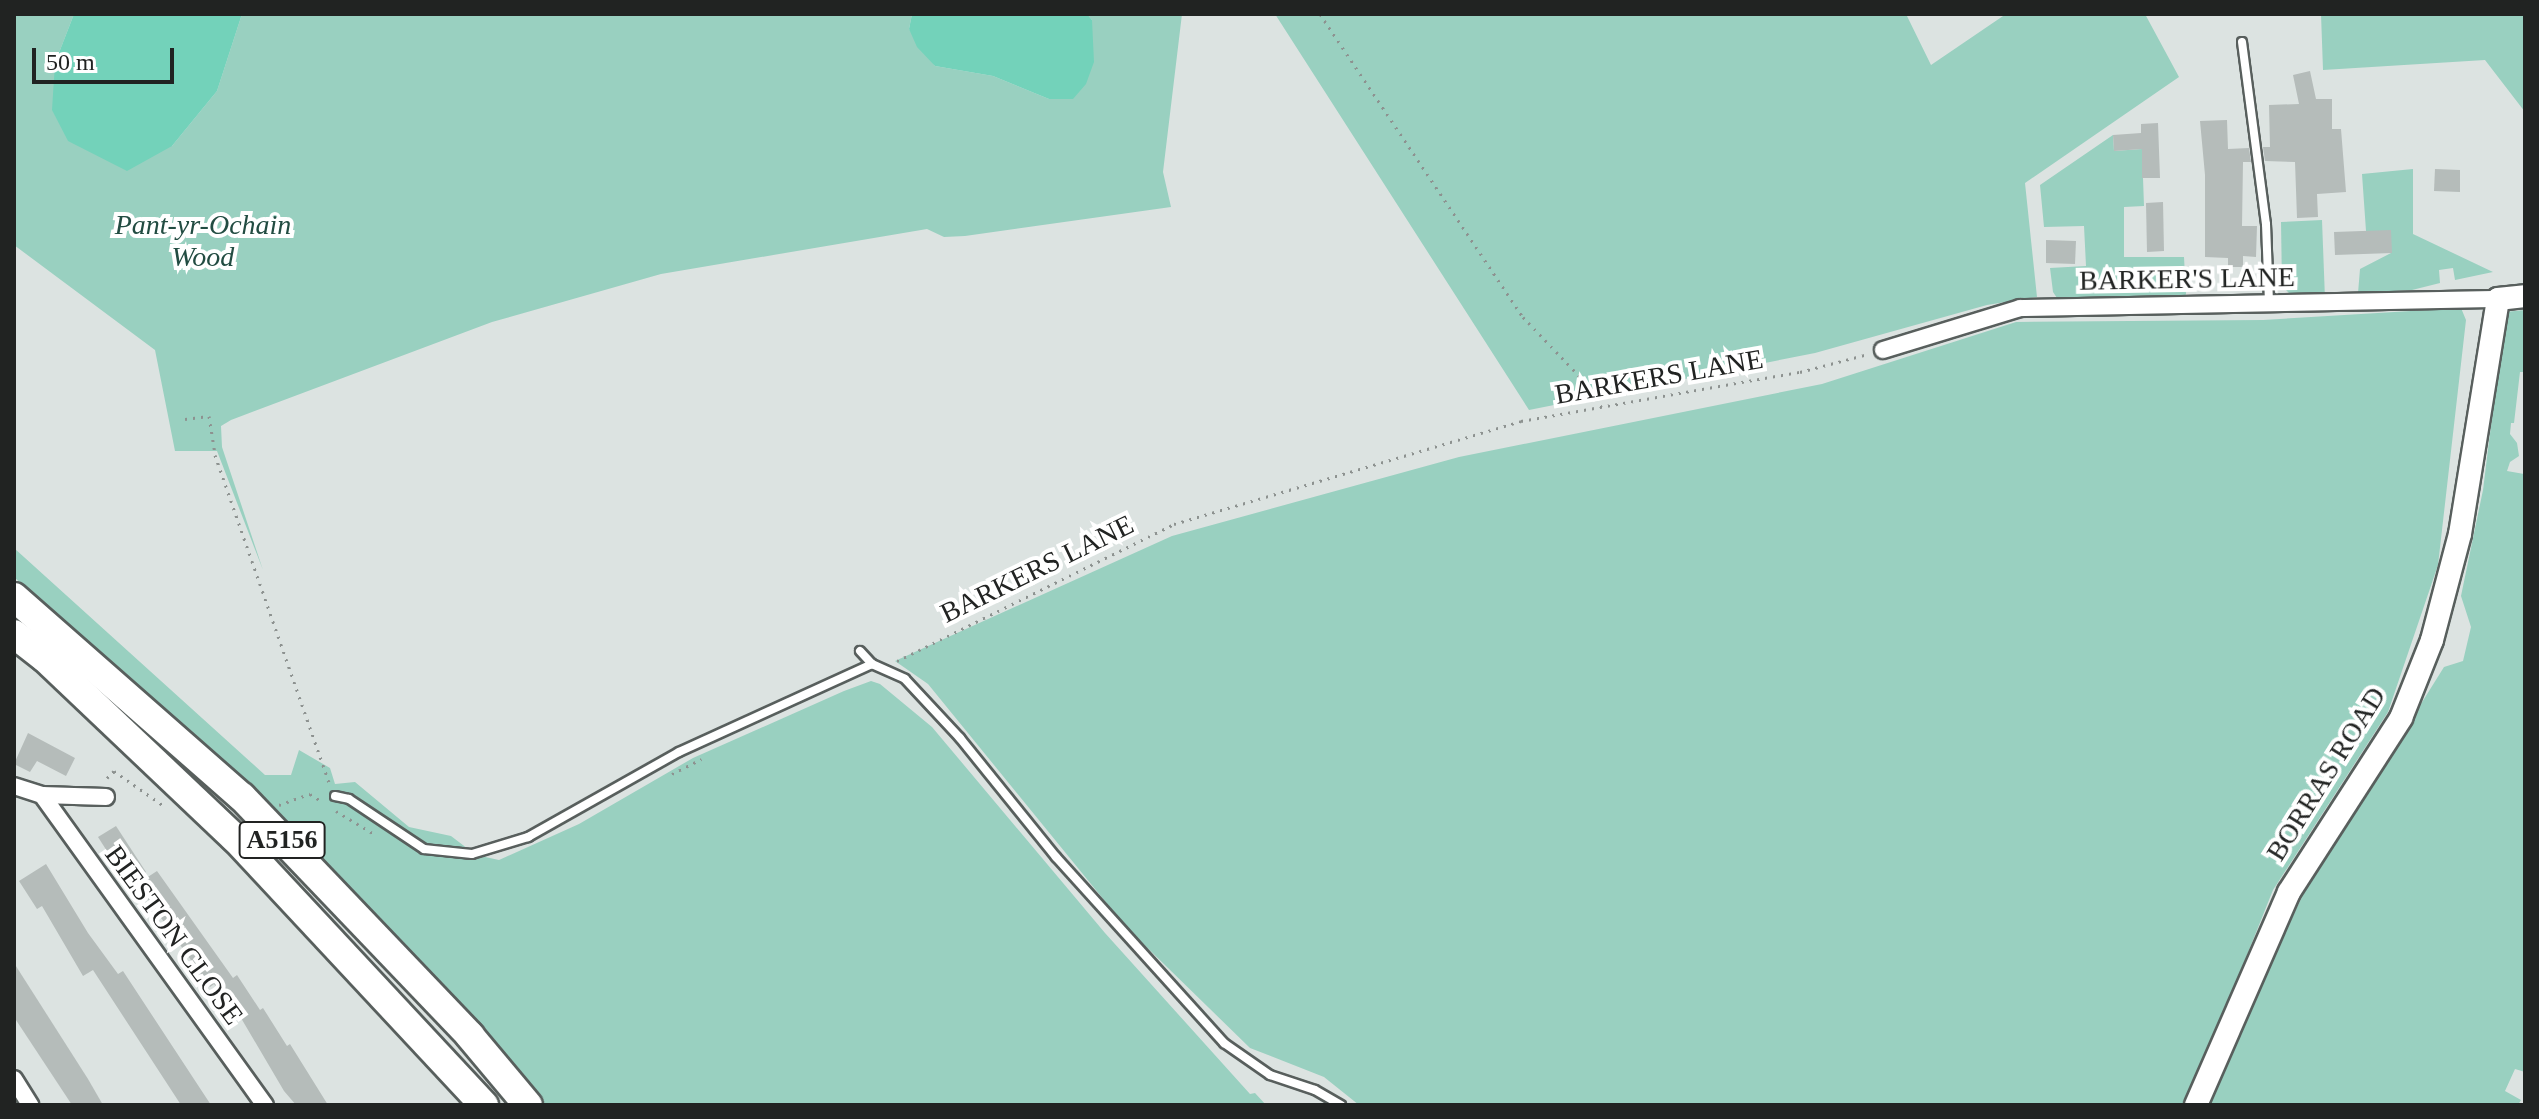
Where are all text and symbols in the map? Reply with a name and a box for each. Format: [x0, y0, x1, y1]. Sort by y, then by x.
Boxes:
scale bar [36, 32, 178, 82]
text: 50 m [46, 49, 95, 75]
park label: Pant-yr-Ochain Wood [115, 208, 291, 274]
street label: BARKER'S LANE [2079, 260, 2295, 298]
street label: BARKERS LANE [1552, 342, 1766, 412]
street label: BARKERS LANE [935, 508, 1139, 630]
street label: BORRAS ROAD [2259, 681, 2393, 867]
road number: A5156 [238, 818, 326, 862]
street label: BIESTON CLOSE [98, 839, 250, 1031]

